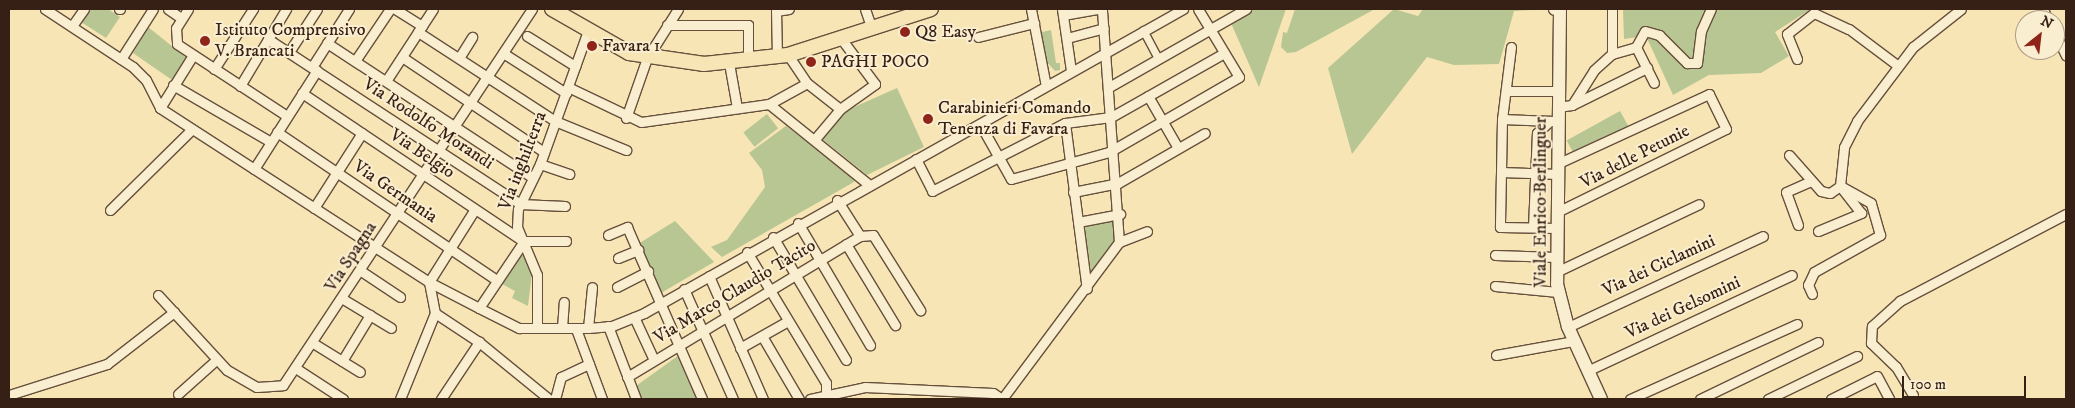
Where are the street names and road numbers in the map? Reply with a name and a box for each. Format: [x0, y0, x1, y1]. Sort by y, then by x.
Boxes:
street label: Via Rodolfo Morandi [359, 74, 497, 174]
street label: Via inghilterra [494, 109, 552, 213]
street label: Viale Enrico Berlinguer [1530, 117, 1552, 287]
street label: Via delle Petunie [1577, 120, 1693, 194]
street label: Via Belgio [385, 124, 459, 184]
street label: Via Germania [349, 156, 441, 228]
street label: Via Spagna [320, 218, 382, 296]
street label: Via dei Ciclamini [1599, 230, 1719, 302]
street label: Via Marco Claudio Tacito [650, 235, 820, 349]
street label: Via dei Gelsomini [1622, 272, 1744, 344]

